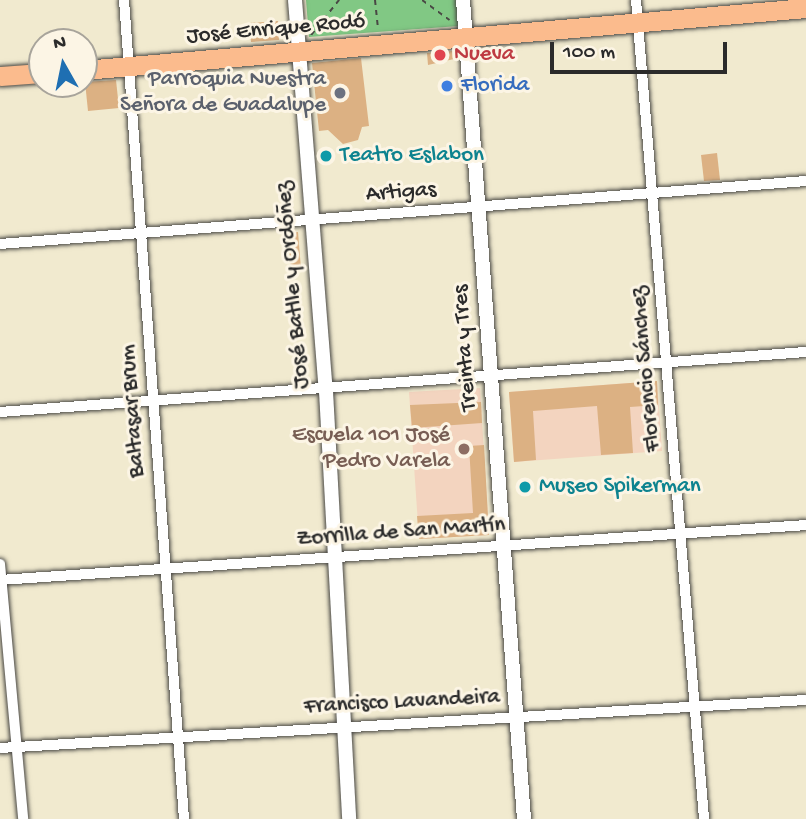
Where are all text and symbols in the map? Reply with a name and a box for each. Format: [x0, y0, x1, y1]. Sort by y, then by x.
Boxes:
street label: José Enrique Rodó [185, 8, 367, 52]
north arrow [28, 28, 98, 98]
scale bar [554, 28, 731, 72]
text: N [52, 31, 68, 56]
place label: Nueva [454, 41, 515, 69]
text: 100 m [563, 41, 615, 66]
marker: Nueva [432, 47, 448, 63]
place label: Parroquia Nuestra Señora de Guadalupe [120, 66, 326, 120]
place label: Florida [461, 72, 529, 100]
marker: Florida [439, 78, 455, 94]
marker: Parroquia Nuestra Señora de Guadalupe [332, 85, 348, 101]
place label: Teatro Eslabon [340, 142, 484, 170]
marker: Teatro Eslabon [318, 148, 334, 164]
street label: Artigas [365, 177, 437, 209]
street label: José Batlle y Ordóñez [271, 180, 317, 390]
street label: Treinta y Tres [448, 284, 484, 412]
street label: Florencio Sánchez [626, 285, 668, 453]
street label: Baltasar Brum [116, 343, 152, 479]
place label: Escuela 101 José Pedro Varela [292, 422, 450, 476]
marker: Escuela 101 José Pedro Varela [456, 441, 472, 457]
place label: Museo Spikerman [539, 473, 701, 501]
marker: Museo Spikerman [517, 479, 533, 495]
street label: Zorrilla de San Martín [296, 512, 506, 554]
street label: Francisco Lavandeira [303, 684, 501, 722]

